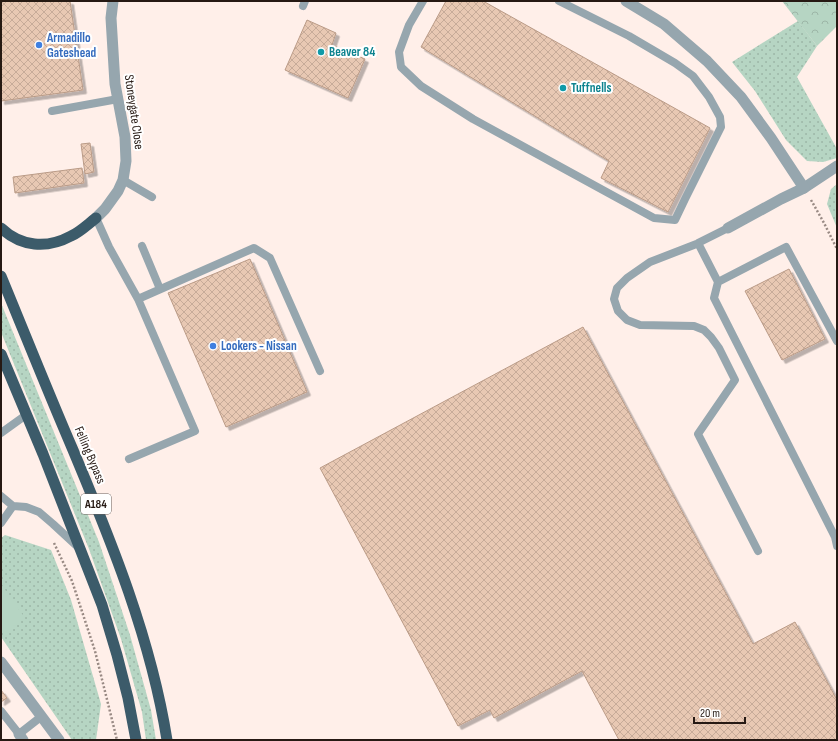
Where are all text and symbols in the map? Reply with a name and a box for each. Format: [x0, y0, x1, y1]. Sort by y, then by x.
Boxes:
place label: Armadillo Gateshead [46, 30, 97, 61]
marker: Armadillo Gateshead [34, 40, 44, 50]
place label: Beaver 84 [329, 44, 375, 60]
marker: Beaver 84 [316, 47, 326, 57]
street label: Stoneygate Close [121, 74, 147, 150]
place label: Tuffnells [571, 80, 611, 96]
marker: Tuffnells [558, 83, 568, 93]
place label: Lookers - Nissan [221, 338, 297, 354]
marker: Lookers - Nissan [208, 341, 218, 351]
street label: Felling Bypass [71, 424, 109, 486]
road number: A184 [81, 494, 111, 514]
scale bar [694, 699, 745, 725]
text: 20 m [700, 706, 720, 721]

